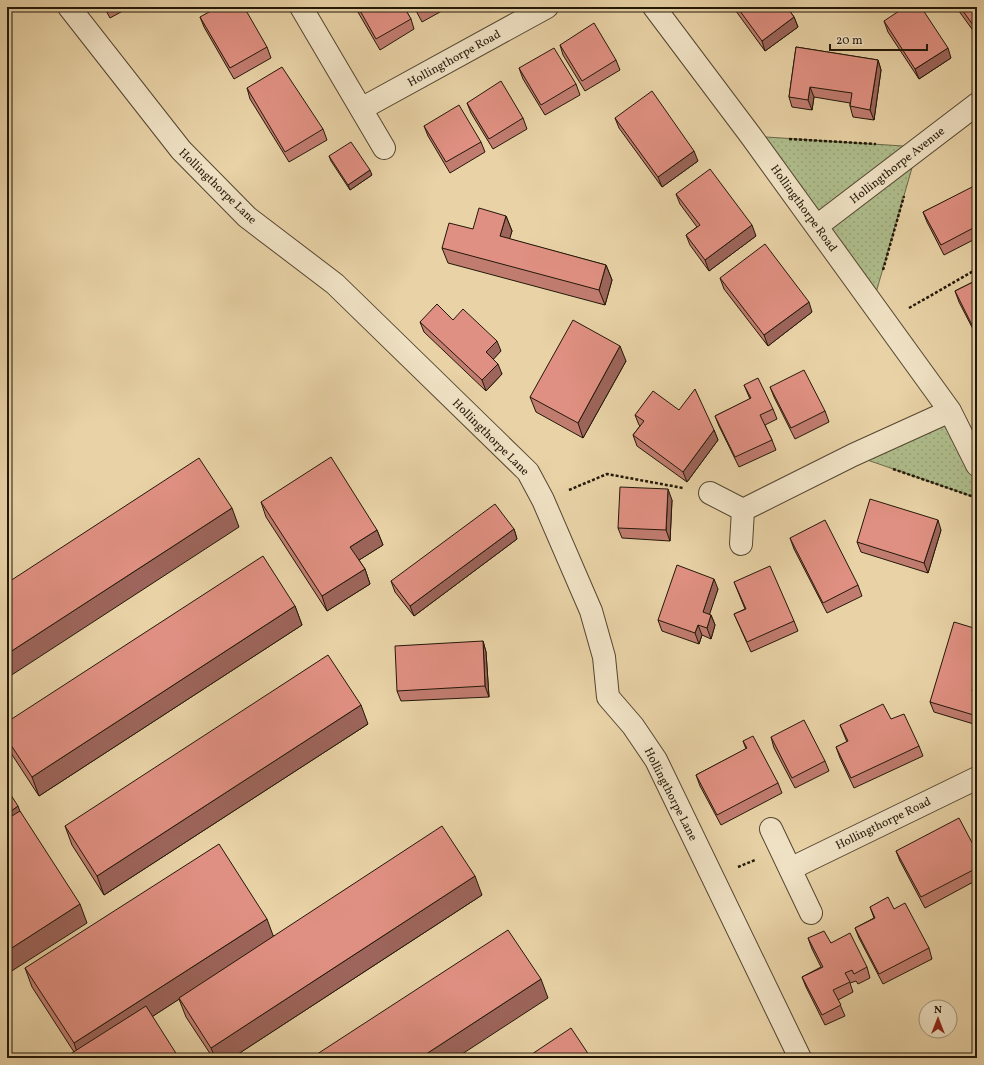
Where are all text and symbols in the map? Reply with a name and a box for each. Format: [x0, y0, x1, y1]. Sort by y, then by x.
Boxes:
scale bar [830, 26, 927, 52]
street label: Hollingthorpe Road [405, 27, 504, 91]
text: 20 m [836, 33, 863, 49]
street label: Hollingthorpe Avenue [847, 123, 949, 208]
street label: Hollingthorpe Lane [175, 145, 260, 228]
street label: Hollingthorpe Road [766, 162, 840, 256]
street label: Hollingthorpe Lane [448, 396, 532, 480]
street label: Hollingthorpe Lane [640, 745, 701, 844]
street label: Hollingthorpe Road [833, 794, 934, 854]
north arrow [918, 999, 958, 1039]
text: N [934, 1003, 942, 1018]

